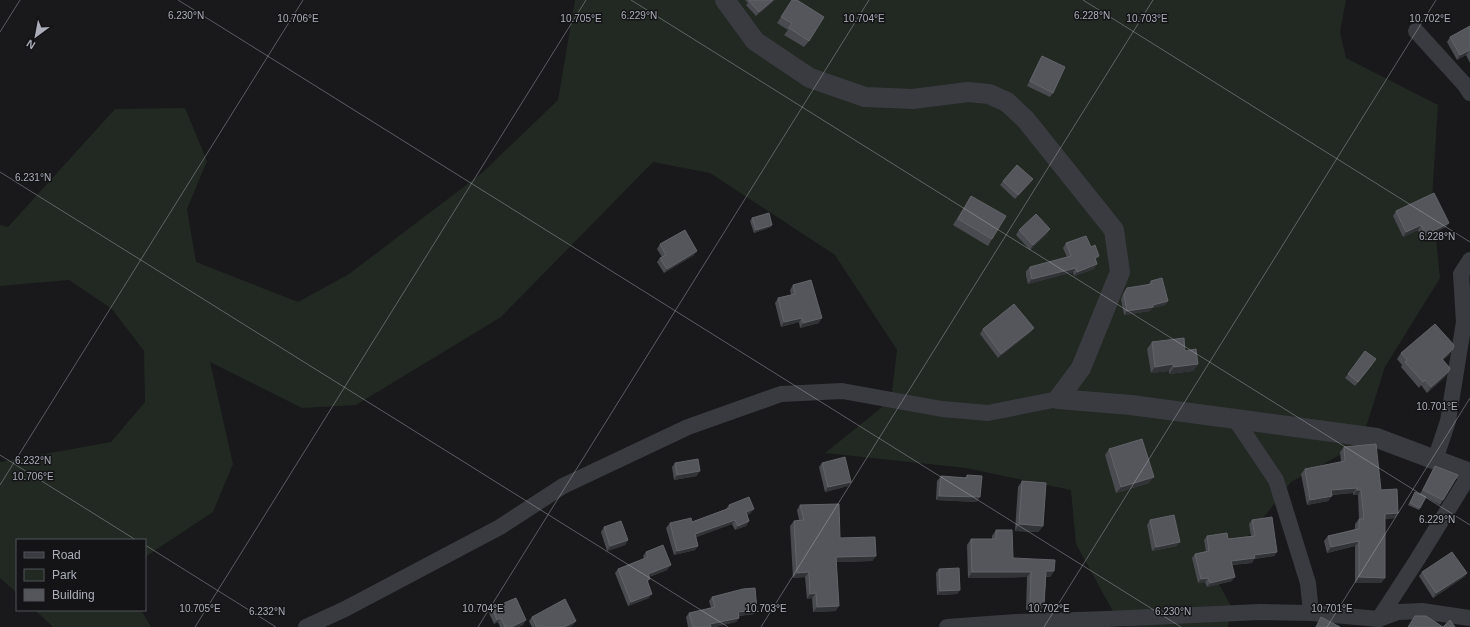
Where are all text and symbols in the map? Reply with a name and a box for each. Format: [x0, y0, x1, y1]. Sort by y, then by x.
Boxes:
text: 6.230°N [168, 10, 204, 21]
text: 6.229°N [621, 10, 657, 21]
text: 6.228°N [1074, 10, 1110, 21]
text: 10.706°E [277, 13, 319, 24]
text: 10.705°E [560, 13, 602, 24]
text: 10.704°E [843, 13, 885, 24]
text: 10.703°E [1126, 13, 1168, 24]
text: 10.702°E [1409, 13, 1451, 24]
north arrow [16, 16, 56, 56]
text: N [24, 37, 37, 52]
text: 6.231°N [15, 172, 51, 183]
text: 6.228°N [1419, 231, 1455, 242]
text: 10.701°E [1416, 401, 1458, 412]
text: 6.232°N [15, 455, 51, 466]
text: 10.706°E [12, 471, 54, 482]
text: 6.229°N [1419, 514, 1455, 525]
legend [16, 539, 146, 611]
text: Road [52, 548, 81, 562]
text: Park [52, 568, 78, 582]
text: Building [52, 588, 95, 602]
text: 10.705°E [179, 603, 221, 614]
text: 10.704°E [462, 603, 504, 614]
text: 10.703°E [745, 603, 787, 614]
text: 10.702°E [1028, 603, 1070, 614]
text: 10.701°E [1311, 603, 1353, 614]
text: 6.232°N [249, 606, 285, 617]
text: 6.230°N [1155, 606, 1191, 617]

